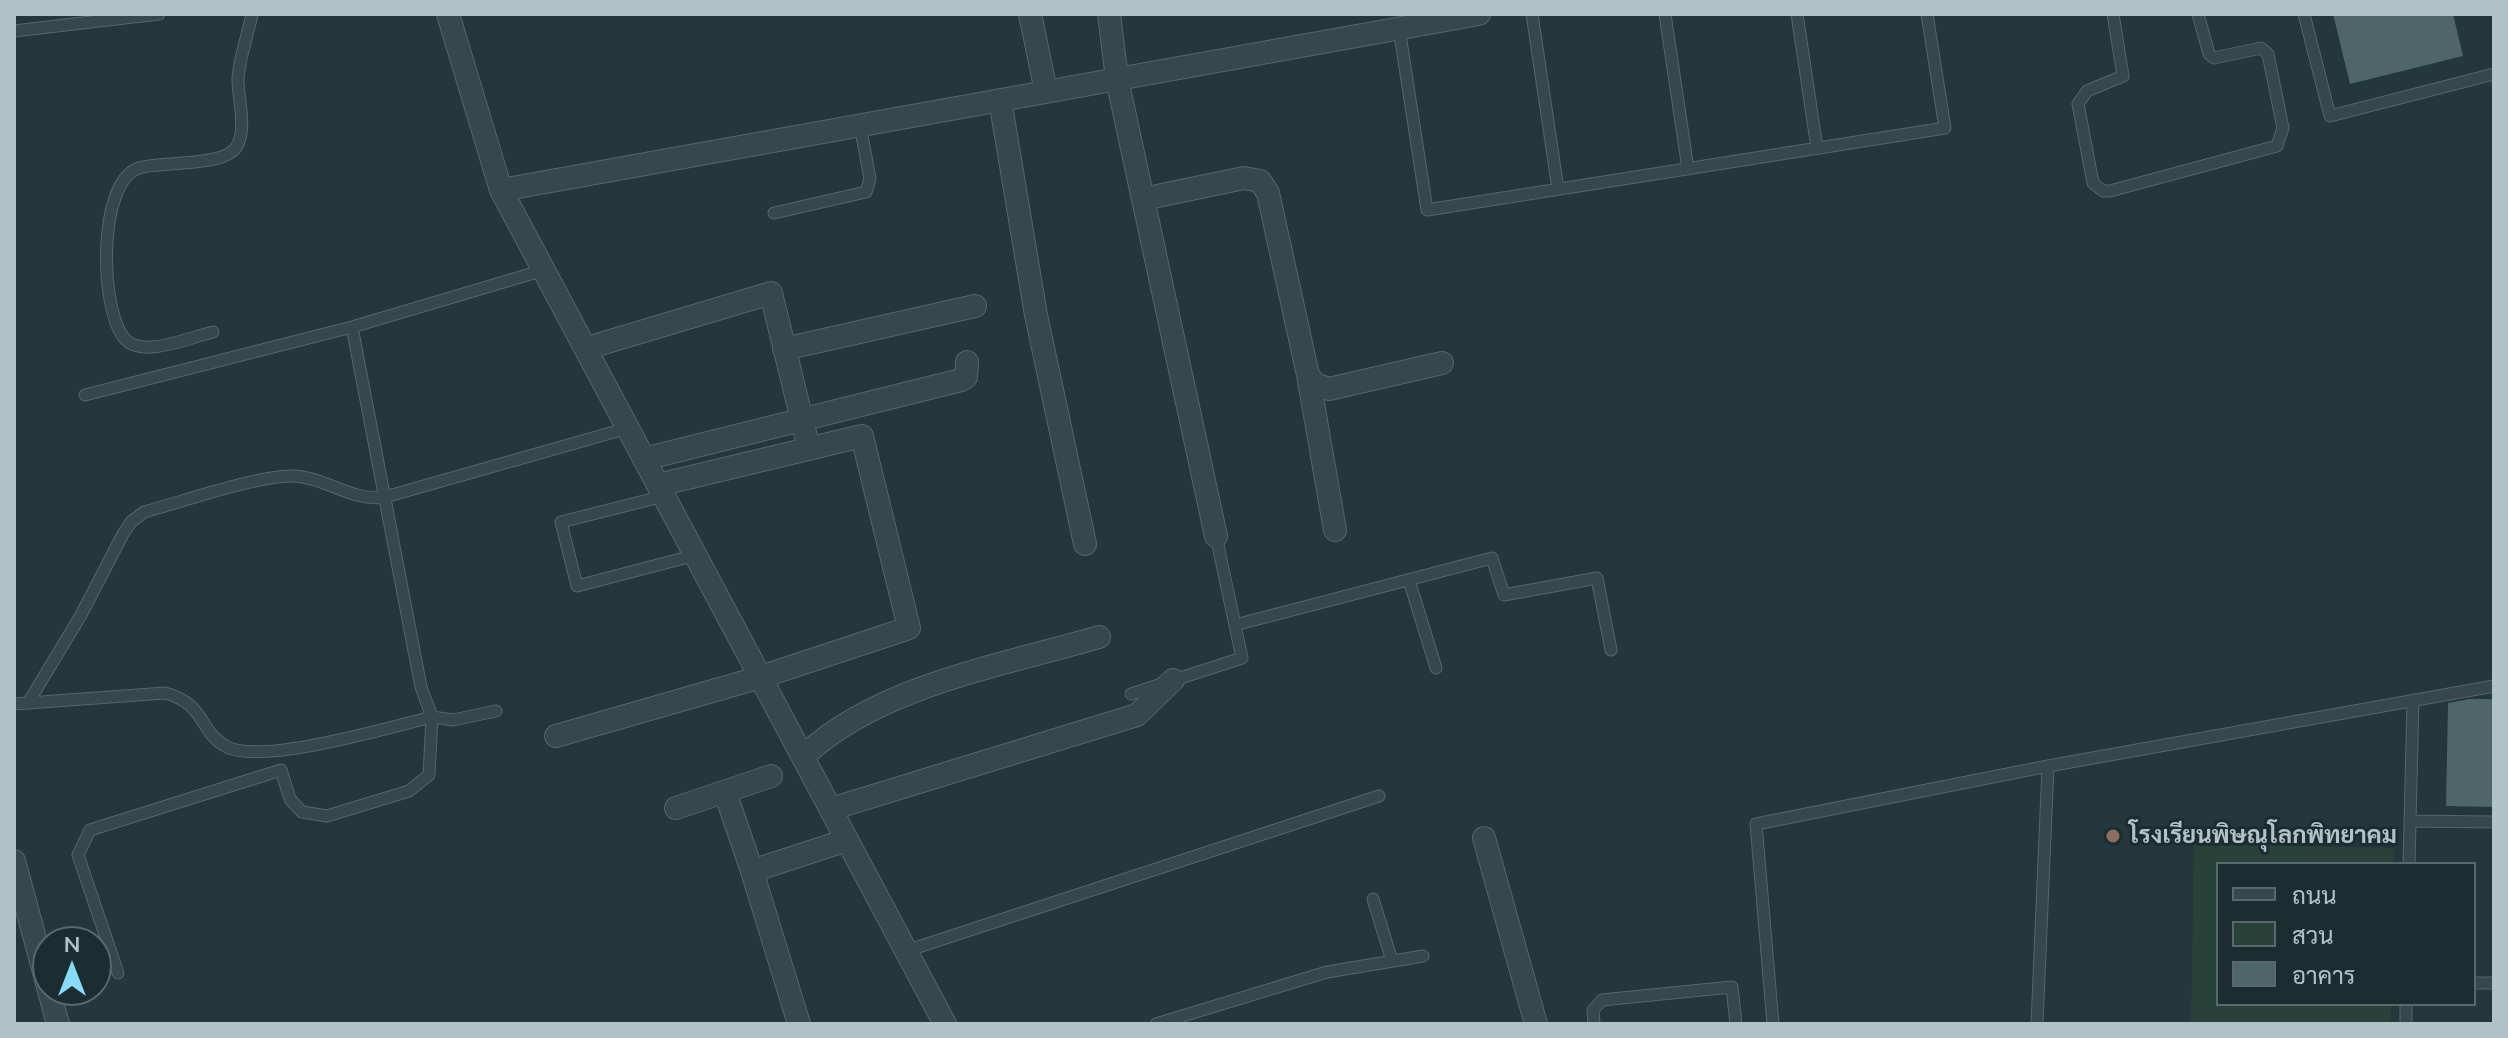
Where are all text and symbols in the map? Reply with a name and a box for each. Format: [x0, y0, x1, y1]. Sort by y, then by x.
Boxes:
place label: โรงเรียนพิษณุโลกพิทยาคม [2129, 822, 2397, 850]
marker: โรงเรียนพิษณุโลกพิทยาคม [2104, 827, 2122, 845]
legend [2216, 862, 2476, 1006]
text: ถนน [2292, 880, 2337, 910]
text: สวน [2292, 920, 2334, 950]
north arrow [32, 926, 112, 1006]
text: N [64, 930, 80, 958]
text: อาคาร [2292, 960, 2355, 990]

